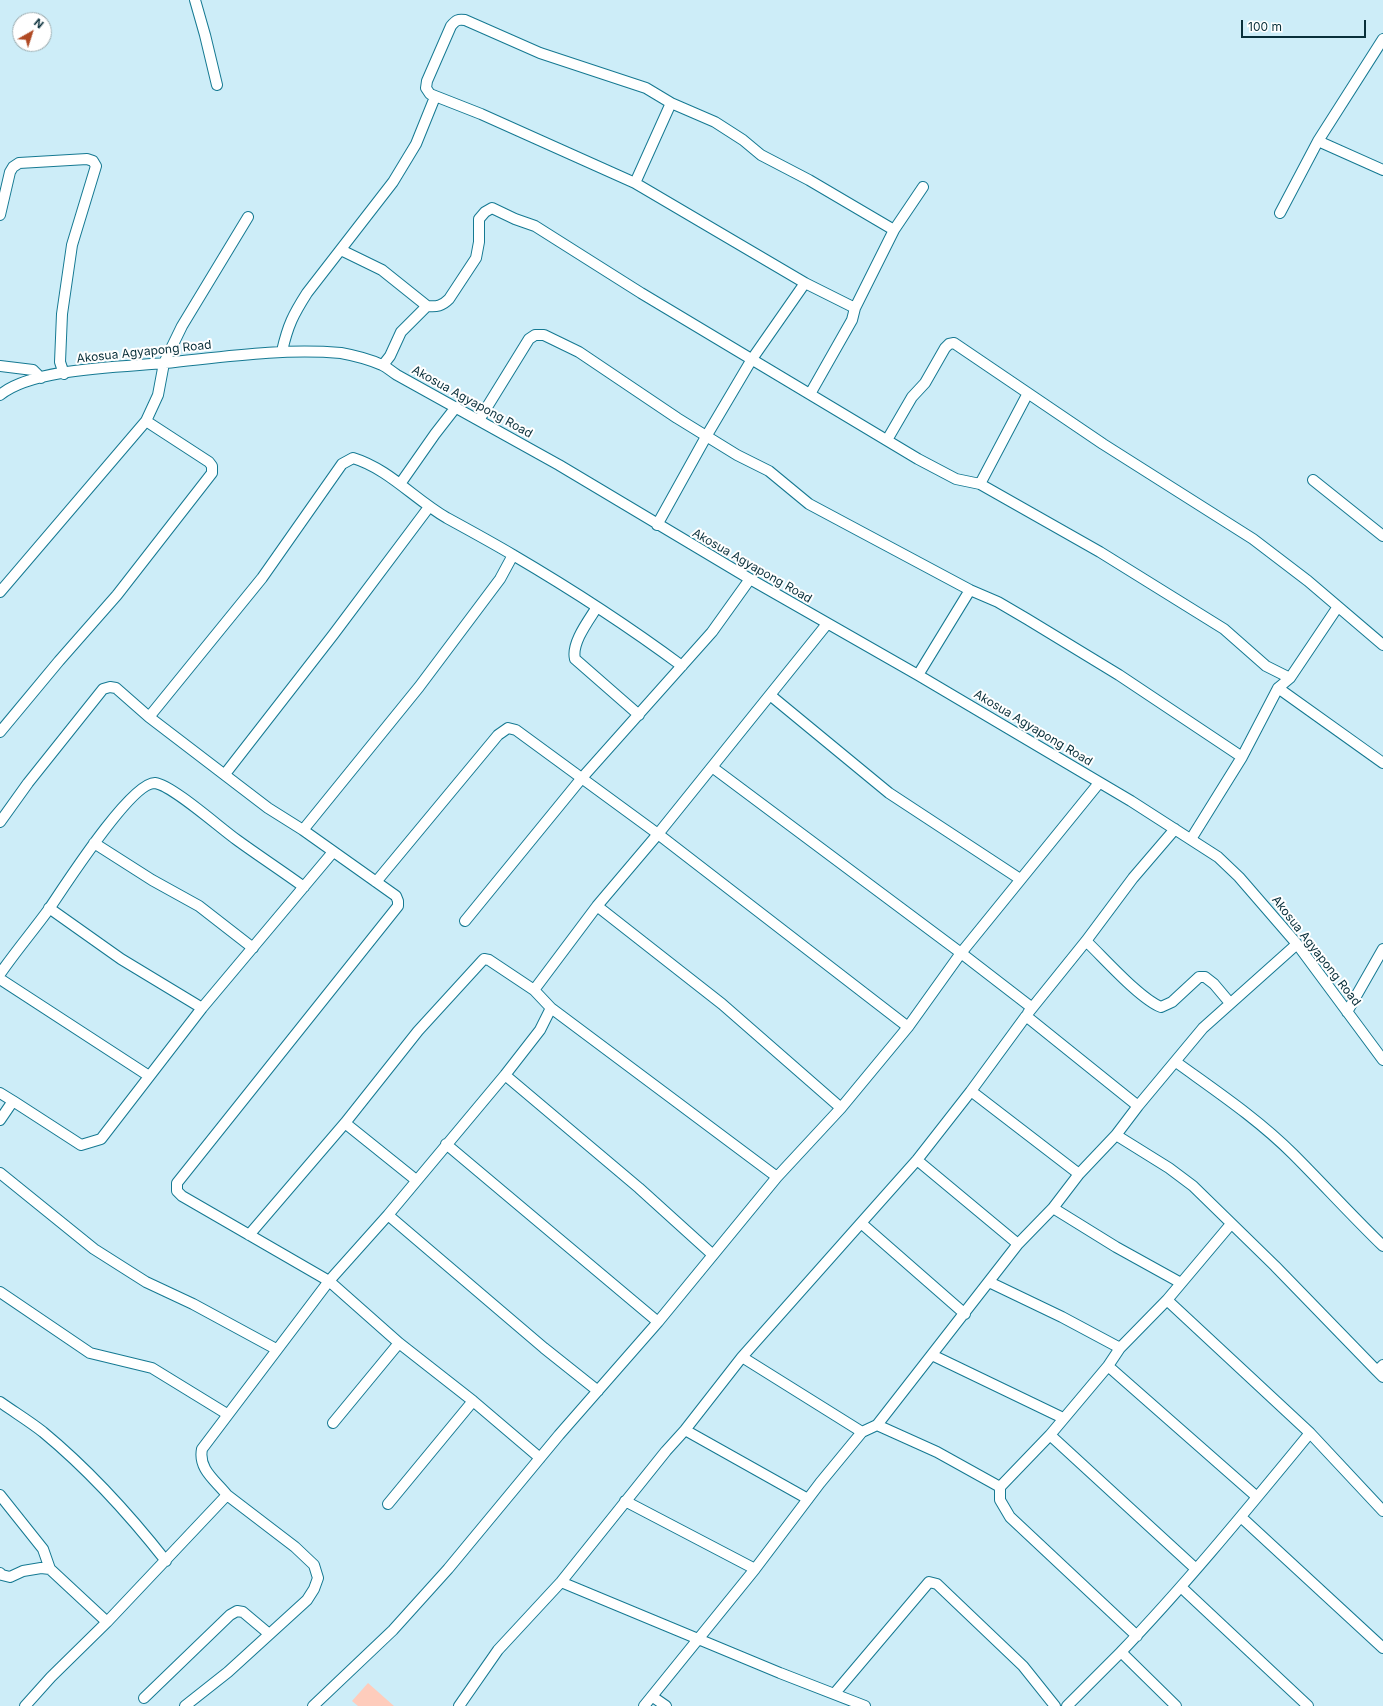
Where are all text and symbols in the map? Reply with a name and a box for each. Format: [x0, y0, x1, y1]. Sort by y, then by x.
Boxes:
north arrow [12, 12, 52, 52]
scale bar [1243, 12, 1368, 38]
text: N [31, 15, 47, 32]
text: 100 m [1248, 19, 1282, 34]
street label: Akosua Agyapong Road [76, 338, 212, 366]
street label: Akosua Agyapong Road [409, 363, 535, 441]
street label: Akosua Agyapong Road [690, 526, 814, 606]
street label: Akosua Agyapong Road [971, 687, 1095, 769]
street label: Akosua Agyapong Road [1269, 893, 1363, 1009]

